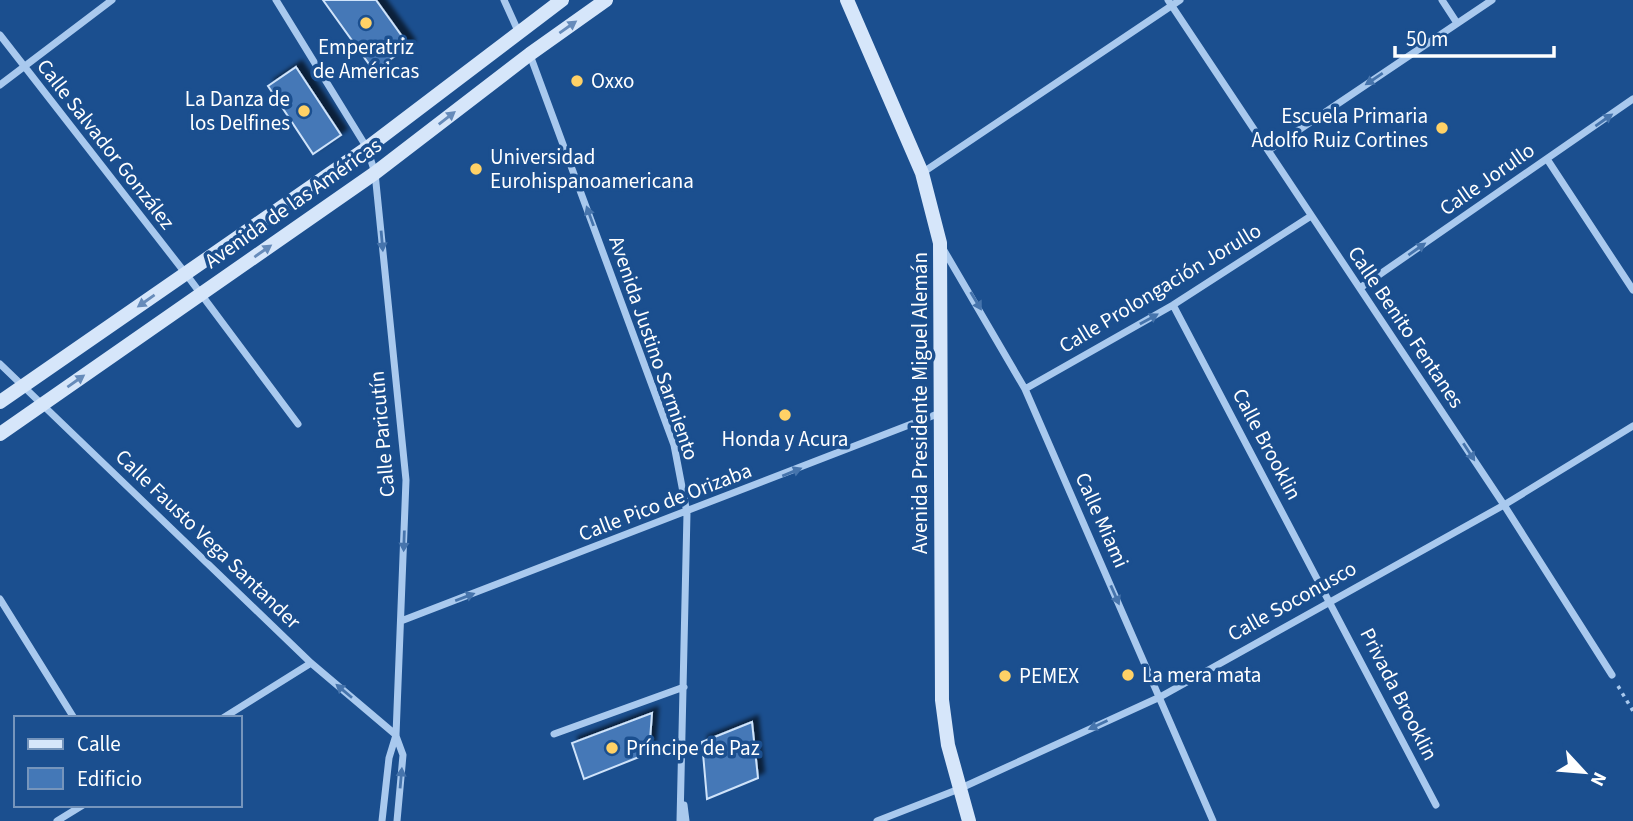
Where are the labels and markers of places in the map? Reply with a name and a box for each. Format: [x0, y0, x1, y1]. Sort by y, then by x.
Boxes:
marker: Emperatriz de Américas [358, 15, 374, 31]
place label: Emperatriz de Américas [313, 32, 420, 86]
place label: Oxxo [591, 66, 634, 96]
marker: Oxxo [569, 73, 585, 89]
place label: La Danza de los Delfines [185, 84, 290, 138]
place label: Escuela Primaria Adolfo Ruiz Cortines [1251, 101, 1428, 155]
marker: La Danza de los Delfines [296, 103, 312, 119]
marker: Escuela Primaria Adolfo Ruiz Cortines [1434, 120, 1450, 136]
place label: Universidad Eurohispanoamericana [490, 142, 694, 196]
marker: Universidad Eurohispanoamericana [468, 161, 484, 177]
marker: Honda y Acura [777, 407, 793, 423]
place label: Honda y Acura [722, 424, 848, 454]
place label: La mera mata [1142, 660, 1261, 690]
place label: PEMEX [1019, 661, 1079, 691]
marker: La mera mata [1120, 667, 1136, 683]
marker: PEMEX [997, 668, 1013, 684]
place label: Príncipe de Paz [626, 733, 760, 763]
marker: Príncipe de Paz [604, 740, 620, 756]

